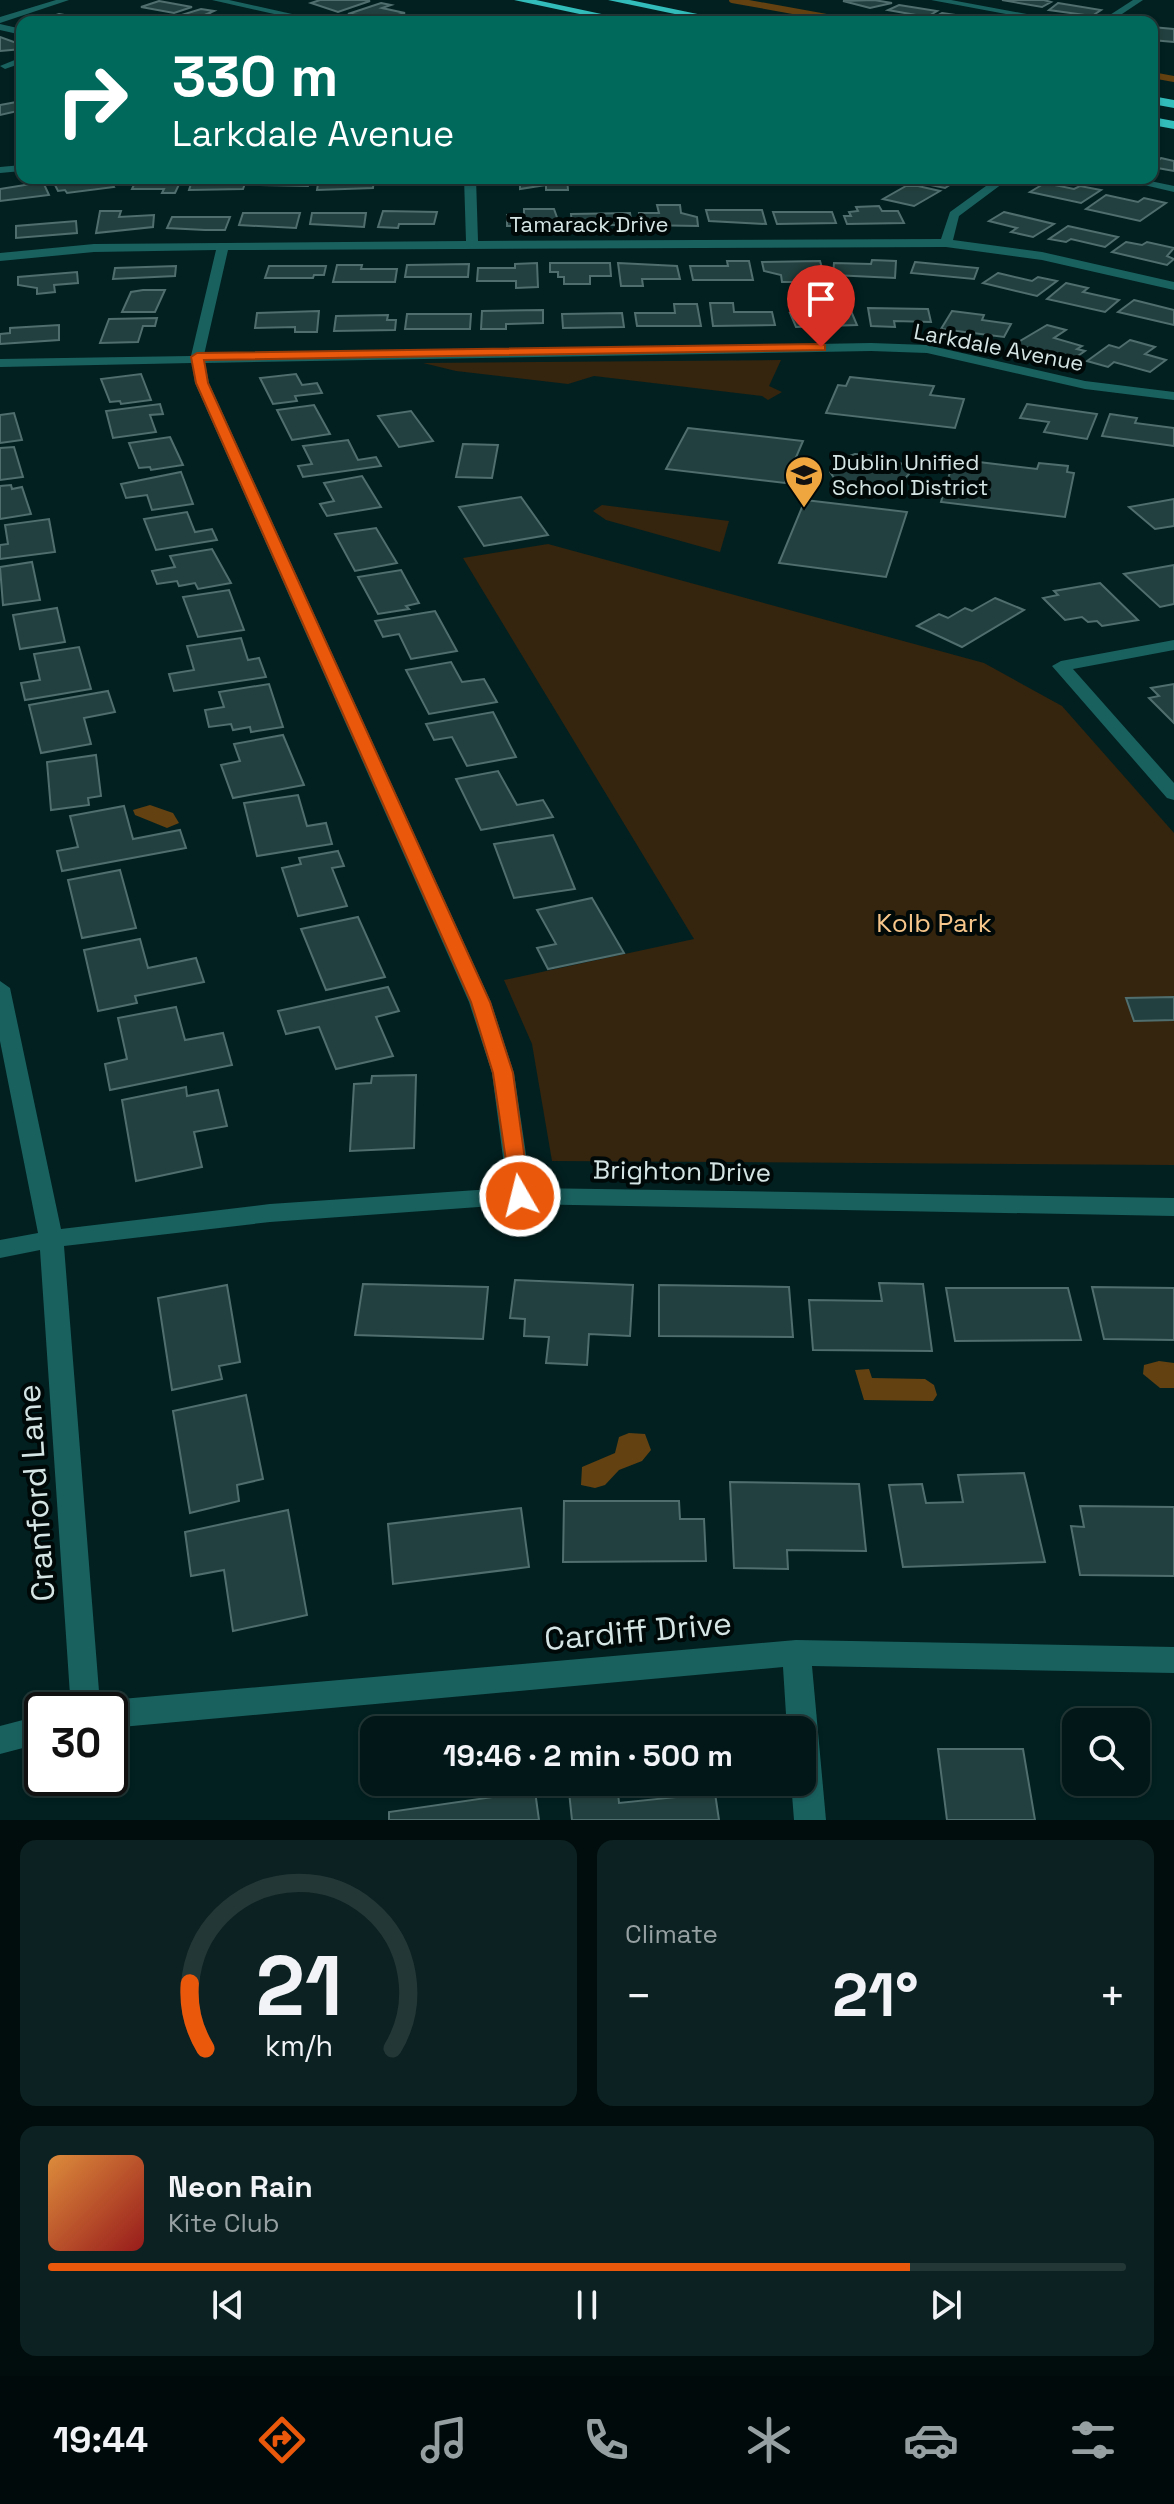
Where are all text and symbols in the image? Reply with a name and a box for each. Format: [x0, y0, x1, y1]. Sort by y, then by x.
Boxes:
text: 330 m [172, 41, 338, 112]
icon: right [40, 48, 144, 152]
text: Larkdale Avenue [172, 111, 454, 157]
street label: Tamarack Drive [510, 210, 668, 238]
pin [787, 265, 855, 347]
icon: arrive [799, 277, 843, 321]
street label: Larkdale Avenue [912, 317, 1086, 377]
place label: Dublin Unified School District [832, 448, 988, 501]
school or university icon: Dublin Unified School District [783, 454, 825, 509]
park label: Kolb Park [876, 906, 992, 940]
street label: Brighton Drive [593, 1152, 771, 1190]
position arrow [478, 1154, 562, 1238]
street label: Cranford Lane [8, 1383, 64, 1603]
street label: Cardiff Drive [543, 1603, 733, 1659]
speed limit sign: 30 [24, 1692, 128, 1796]
map controls [1062, 1708, 1150, 1796]
button: search [1062, 1708, 1150, 1796]
text: 19:46 · 2 min · 500 m [443, 1736, 733, 1775]
text: Climate [625, 1917, 718, 1951]
text: 21 [255, 1933, 342, 2039]
text: 21° [832, 1957, 919, 2034]
text: − [625, 1968, 652, 2024]
text: + [1099, 1968, 1126, 2024]
text: km/h [264, 2028, 333, 2064]
text: Neon Rain [168, 2167, 313, 2206]
text: Kite Club [168, 2206, 280, 2240]
icon: previous [206, 2283, 250, 2327]
icon: pause [565, 2283, 609, 2327]
icon: next [924, 2283, 968, 2327]
icon: directions [254, 2412, 310, 2468]
icon: music [416, 2412, 472, 2468]
icon: phone [578, 2412, 634, 2468]
icon: climate [741, 2412, 797, 2468]
icon: car [903, 2412, 959, 2468]
icon: filters [1065, 2412, 1121, 2468]
text: 19:44 [53, 2417, 148, 2463]

